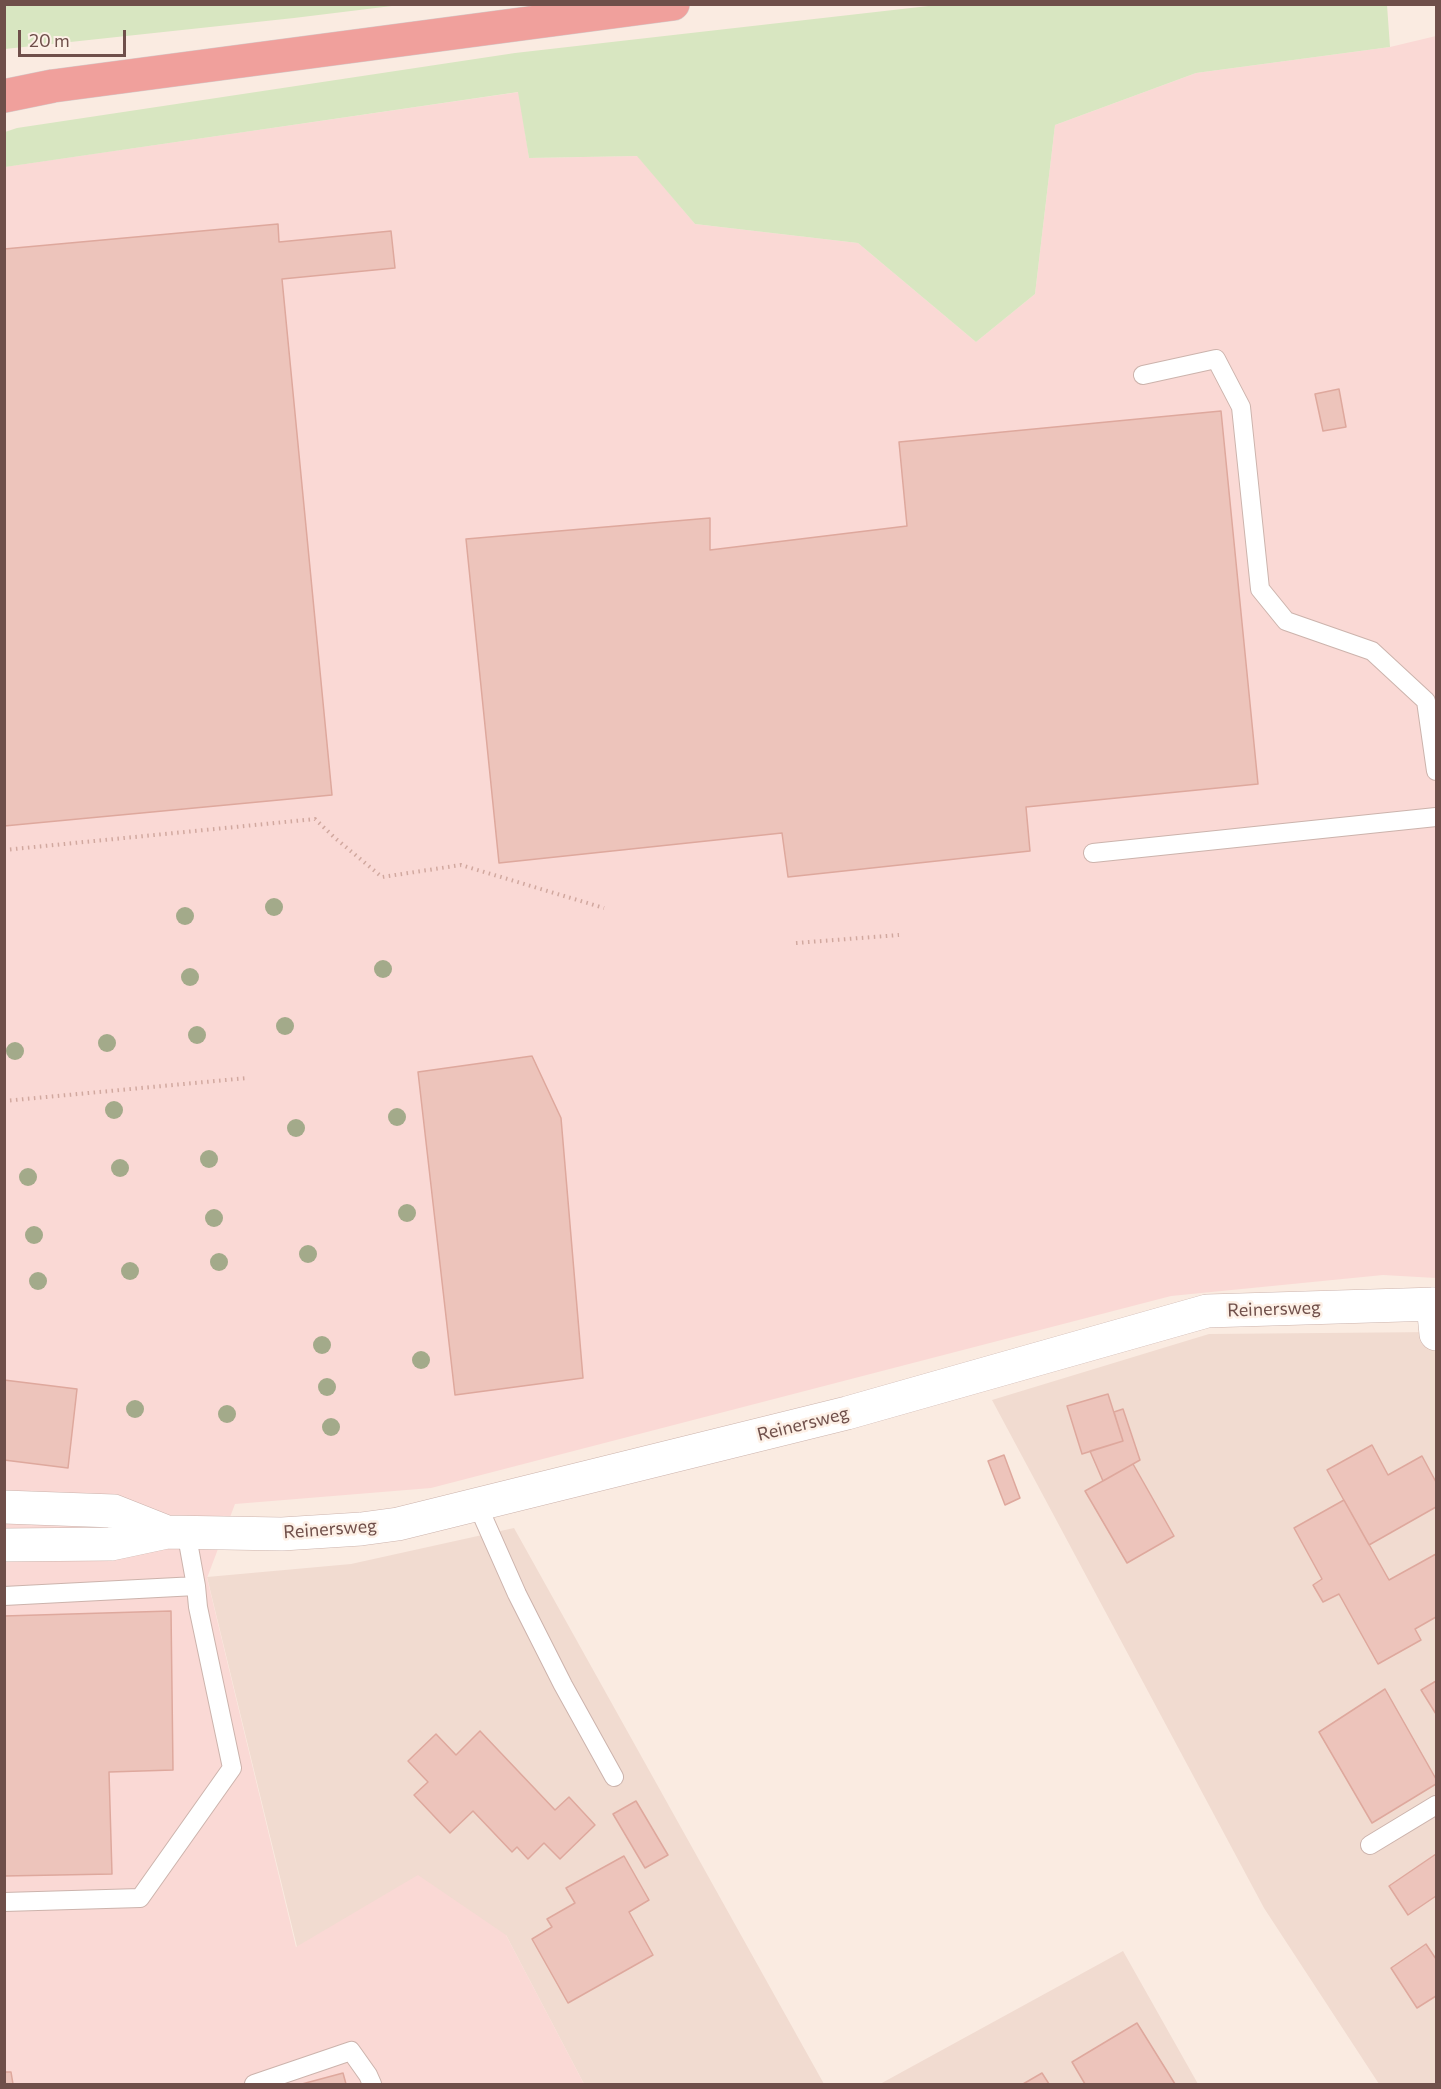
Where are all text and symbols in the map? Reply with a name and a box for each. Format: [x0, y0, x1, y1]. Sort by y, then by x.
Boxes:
scale bar [21, 18, 129, 56]
text: 20 m [29, 29, 70, 51]
street label: Reinersweg [1227, 1297, 1321, 1321]
street label: Reinersweg [755, 1402, 851, 1446]
street label: Reinersweg [283, 1515, 377, 1543]

